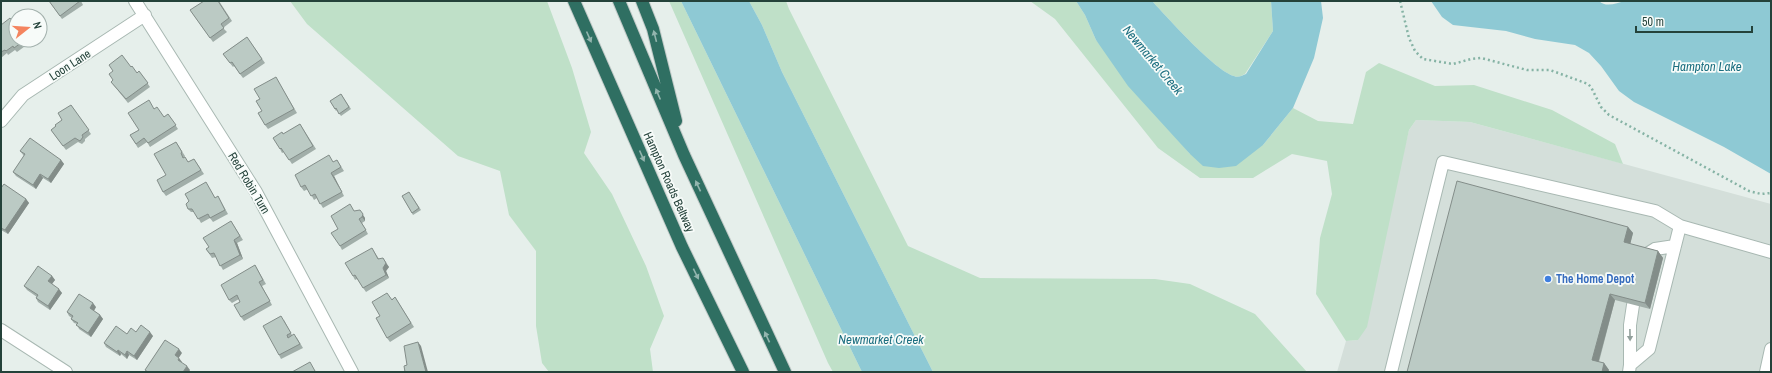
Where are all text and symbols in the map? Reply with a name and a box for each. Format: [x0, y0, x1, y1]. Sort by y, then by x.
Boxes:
north arrow [8, 8, 48, 48]
scale bar [1636, 8, 1752, 34]
text: 50 m [1642, 14, 1664, 30]
text: N [30, 20, 45, 30]
water label: Newmarket Creek [1119, 22, 1187, 99]
one-way arrow [651, 30, 657, 42]
one-way arrow [586, 31, 593, 43]
street label: Loon Lane [46, 46, 94, 84]
water label: Hampton Lake [1672, 58, 1742, 75]
one-way arrow [654, 87, 660, 99]
street label: Hampton Roads Beltway [640, 129, 698, 235]
street label: Red Robin Turn [224, 149, 274, 217]
one-way arrow [639, 150, 645, 162]
one-way arrow [695, 181, 701, 192]
one-way arrow [693, 269, 699, 280]
place label: The Home Depot [1556, 271, 1635, 287]
marker: The Home Depot [1543, 274, 1553, 284]
one-way arrow [1627, 329, 1633, 342]
one-way arrow [764, 331, 770, 343]
water label: Newmarket Creek [838, 331, 924, 348]

